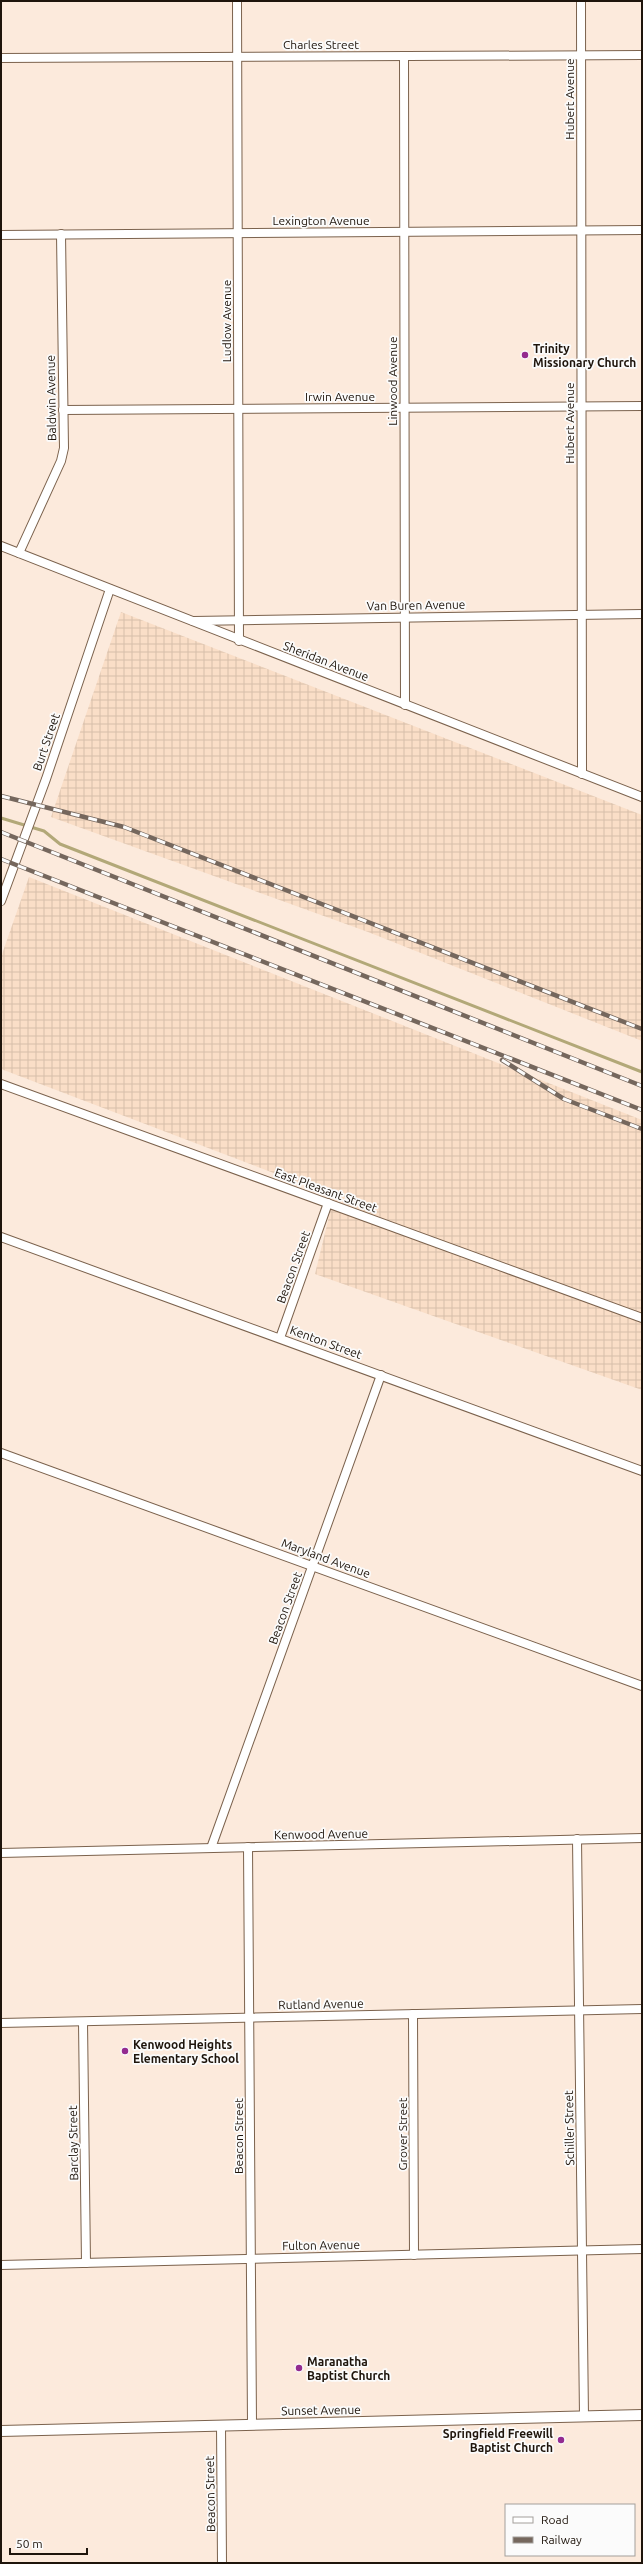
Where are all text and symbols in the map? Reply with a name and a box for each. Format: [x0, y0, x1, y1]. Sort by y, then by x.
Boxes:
street label: Charles Street [283, 38, 359, 51]
street label: Hubert Avenue [563, 58, 576, 140]
street label: Lexington Avenue [272, 214, 370, 227]
street label: Ludlow Avenue [220, 280, 233, 362]
street label: Linwood Avenue [386, 336, 399, 426]
place label: Trinity Missionary Church [533, 342, 636, 369]
marker: Trinity Missionary Church [520, 350, 530, 360]
street label: Baldwin Avenue [44, 355, 58, 441]
street label: Hubert Avenue [563, 382, 576, 464]
street label: Irwin Avenue [305, 390, 375, 403]
street label: Van Buren Avenue [366, 598, 466, 612]
street label: Sheridan Avenue [281, 639, 371, 683]
street label: Burt Street [30, 711, 62, 772]
street label: East Pleasant Street [273, 1165, 379, 1215]
street label: Beacon Street [274, 1229, 312, 1305]
street label: Kenton Street [288, 1323, 364, 1361]
street label: Maryland Avenue [280, 1536, 372, 1580]
street label: Beacon Street [266, 1570, 304, 1646]
street label: Kenwood Avenue [274, 1827, 368, 1841]
street label: Rutland Avenue [278, 1997, 364, 2011]
place label: Kenwood Heights Elementary School [133, 2038, 239, 2065]
marker: Kenwood Heights Elementary School [120, 2046, 130, 2056]
street label: Schiller Street [562, 2090, 576, 2166]
street label: Grover Street [396, 2097, 409, 2170]
street label: Beacon Street [232, 2098, 245, 2174]
street label: Barclay Street [66, 2105, 80, 2181]
street label: Fulton Avenue [282, 2238, 360, 2252]
place label: Maranatha Baptist Church [307, 2355, 390, 2382]
marker: Maranatha Baptist Church [294, 2363, 304, 2373]
street label: Sunset Avenue [281, 2403, 361, 2417]
place label: Springfield Freewill Baptist Church [443, 2427, 553, 2454]
marker: Springfield Freewill Baptist Church [556, 2435, 566, 2445]
street label: Beacon Street [203, 2456, 217, 2532]
legend [505, 2504, 635, 2556]
text: Road [541, 2513, 569, 2526]
scale bar [10, 2530, 87, 2556]
text: Railway [541, 2533, 582, 2546]
text: 50 m [16, 2537, 43, 2550]

